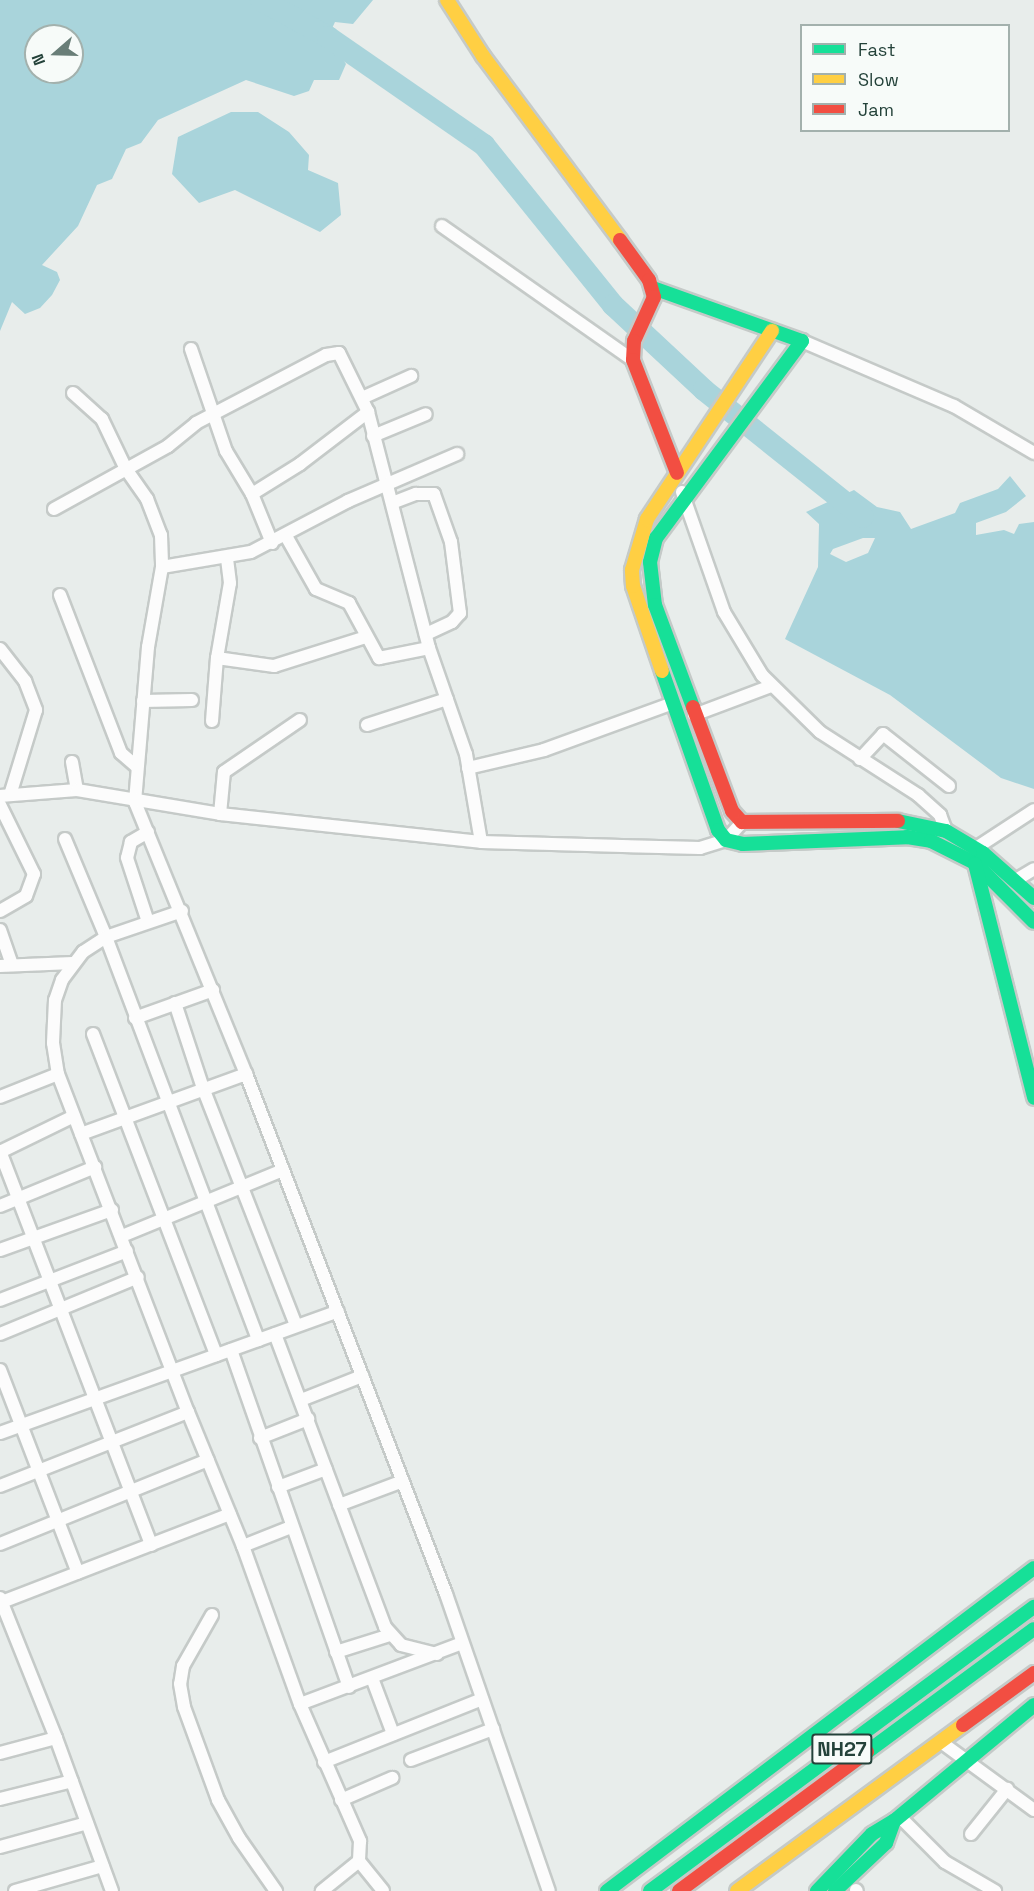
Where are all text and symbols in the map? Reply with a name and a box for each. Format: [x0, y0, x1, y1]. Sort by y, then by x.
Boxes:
north arrow [24, 24, 84, 84]
legend [800, 24, 1010, 132]
text: Fast [858, 38, 895, 61]
text: N [27, 51, 50, 68]
text: Slow [858, 68, 899, 91]
text: Jam [858, 98, 894, 121]
road number: NH27 [810, 1732, 874, 1766]

